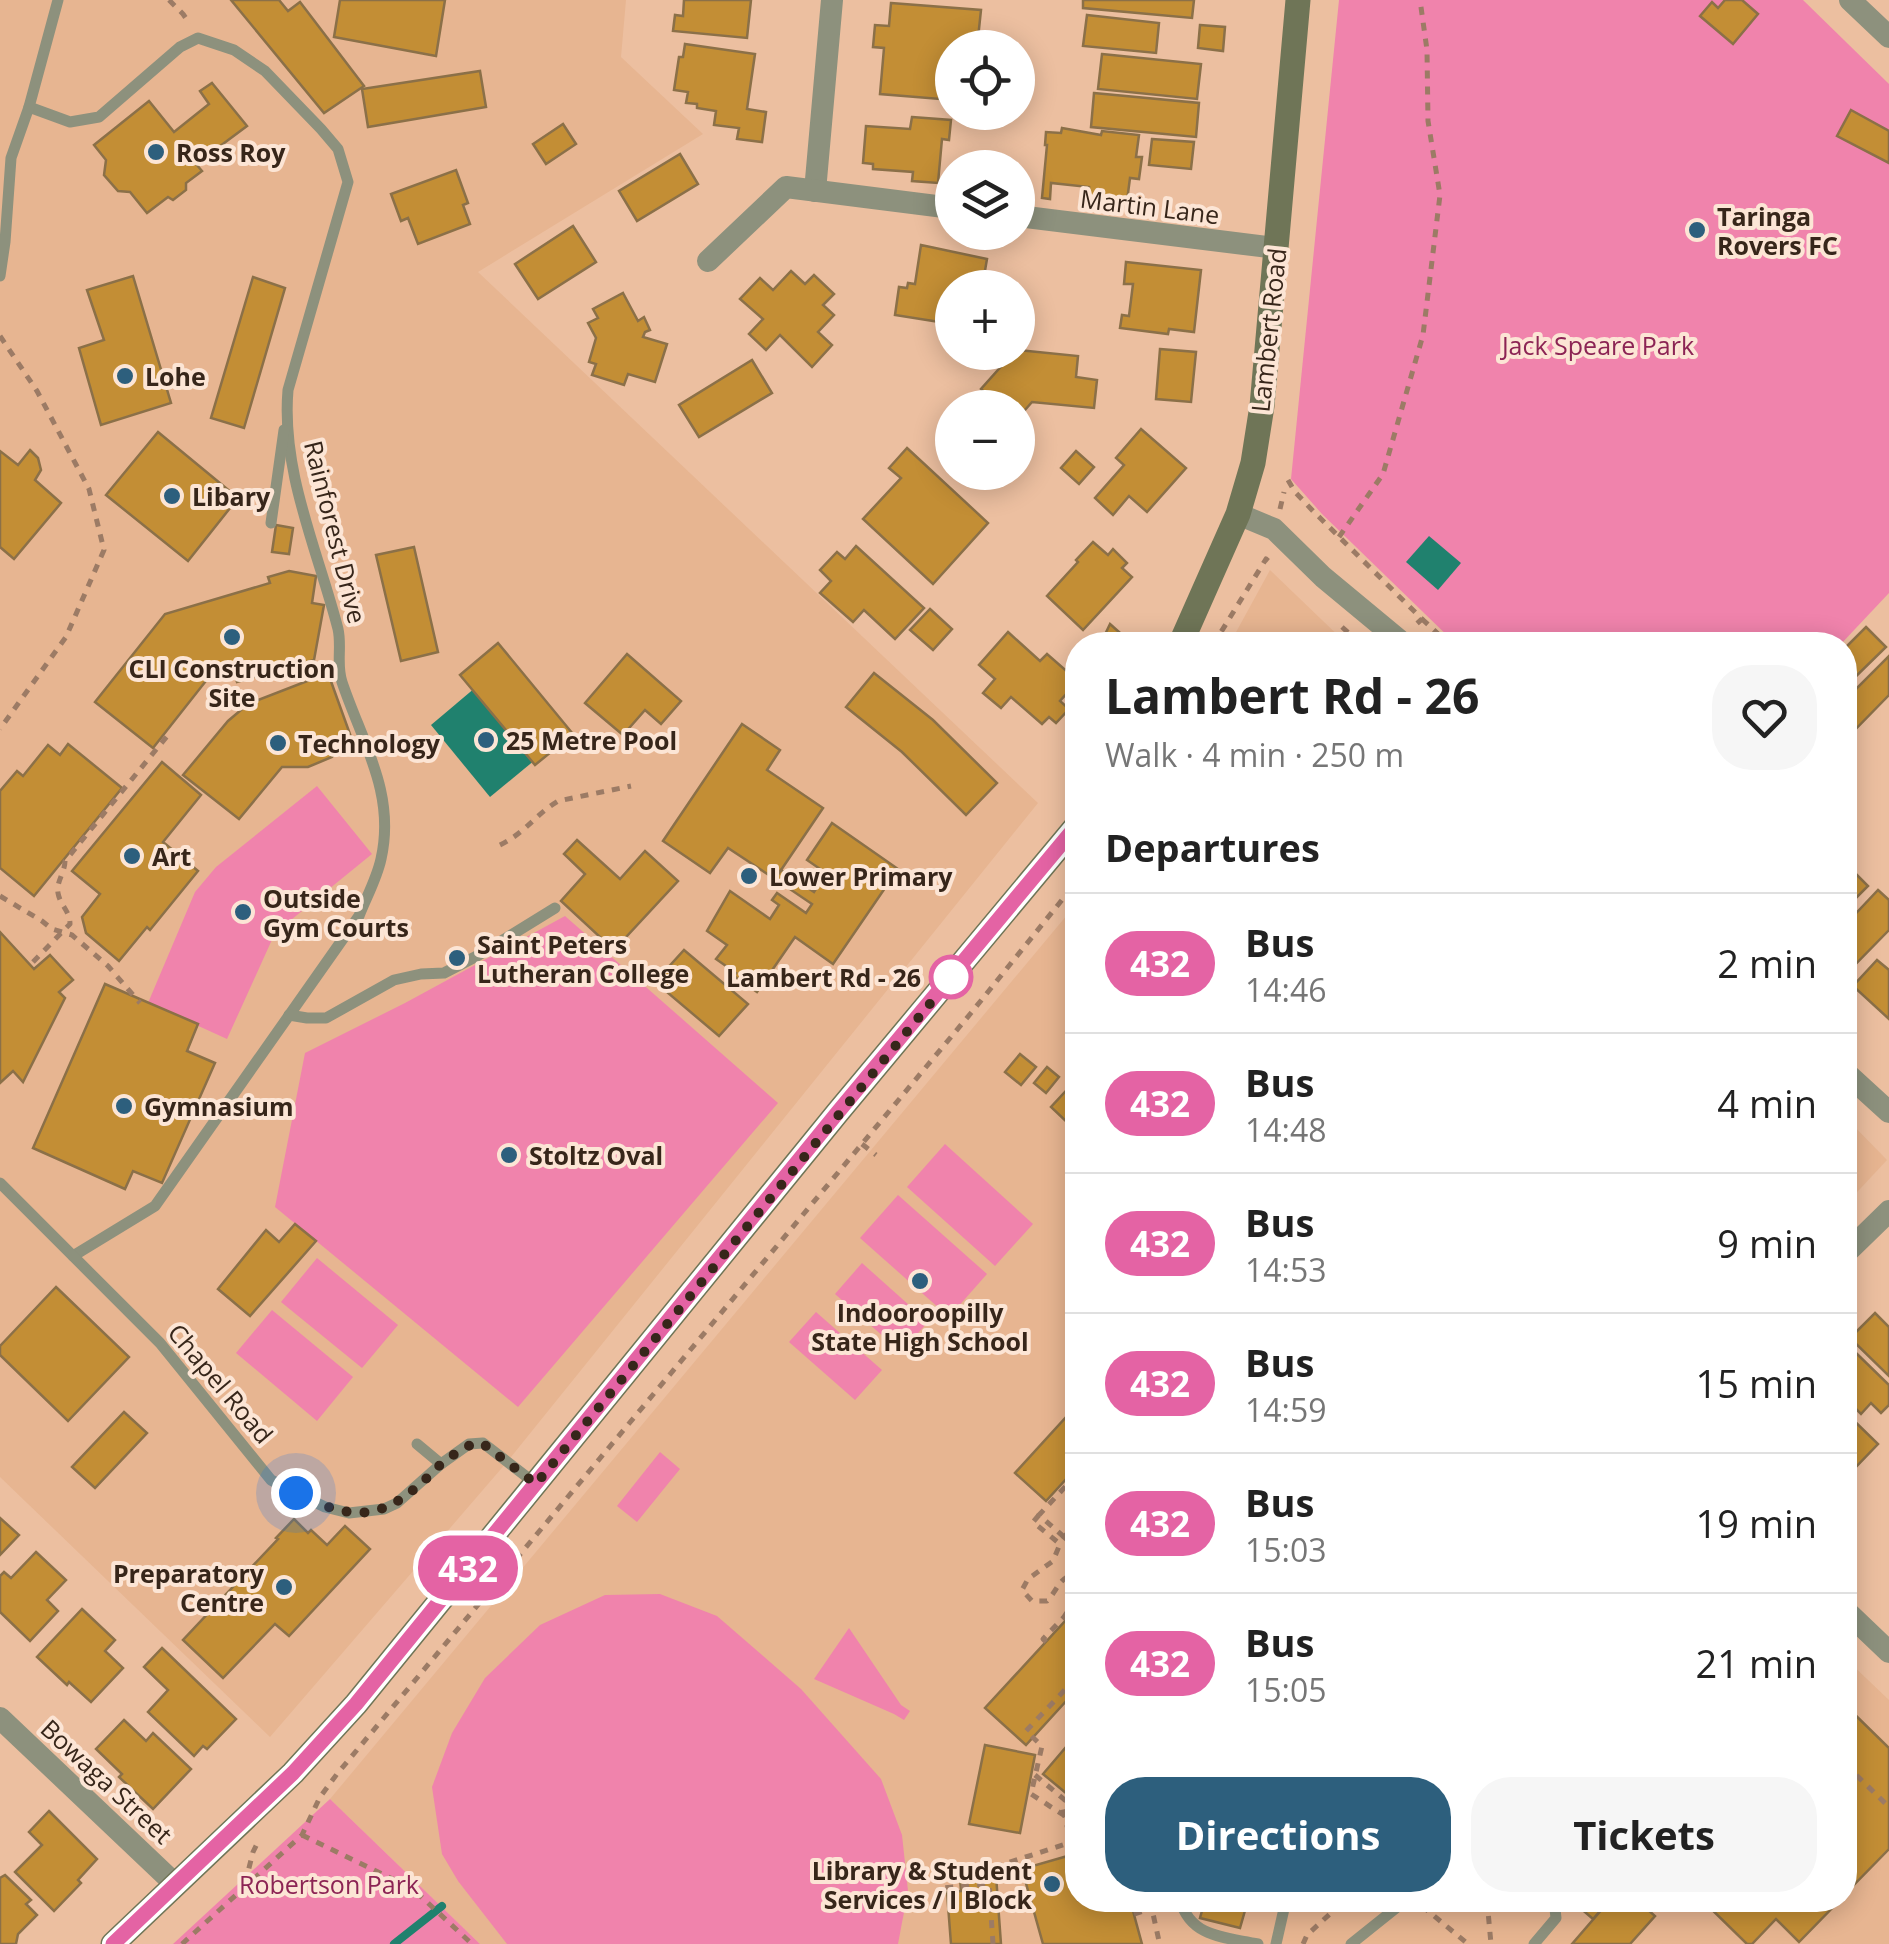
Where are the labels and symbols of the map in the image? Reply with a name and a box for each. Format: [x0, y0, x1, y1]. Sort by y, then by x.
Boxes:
place label: Ross Roy [176, 135, 286, 169]
marker: Ross Roy [145, 141, 167, 163]
street label: Martin Lane [1078, 181, 1222, 231]
place label: Taringa Rovers FC [1717, 199, 1838, 262]
marker: Taringa Rovers FC [1686, 219, 1708, 241]
street label: Lambert Road [1242, 246, 1294, 414]
park label: Jack Speare Park [1500, 328, 1694, 362]
place label: Lohe [145, 359, 206, 393]
marker: Lohe [114, 365, 136, 387]
street label: Rainforest Drive [297, 437, 375, 627]
place label: Libary [192, 479, 271, 513]
marker: Libary [161, 485, 183, 507]
marker: CLI Construction Site [221, 626, 243, 648]
place label: CLI Construction Site [129, 651, 335, 714]
place label: 25 Metre Pool [506, 723, 677, 757]
place label: Technology [298, 726, 441, 760]
marker: 25 Metre Pool [475, 729, 497, 751]
marker: Technology [267, 732, 289, 754]
place label: Art [152, 839, 192, 873]
marker: Art [121, 845, 143, 867]
place label: Lower Primary [769, 859, 953, 893]
marker: Lower Primary [738, 865, 760, 887]
place label: Outside Gym Courts [263, 881, 409, 944]
marker: Outside Gym Courts [232, 901, 254, 923]
place label: Saint Peters Lutheran College [477, 927, 689, 990]
marker: Saint Peters Lutheran College [446, 947, 468, 969]
marker: Lambert Rd - 26 [930, 956, 972, 998]
place label: Lambert Rd - 26 [726, 960, 921, 994]
place label: Gymnasium [144, 1089, 293, 1123]
marker: Gymnasium [113, 1095, 135, 1117]
place label: Stoltz Oval [529, 1138, 663, 1172]
marker: Stoltz Oval [498, 1144, 520, 1166]
marker: Indooroopilly State High School [909, 1270, 931, 1292]
place label: Indooroopilly State High School [811, 1295, 1029, 1358]
street label: Chapel Road [161, 1316, 281, 1450]
your location [271, 1468, 321, 1518]
line badge: 432 [410, 1536, 526, 1600]
place label: Preparatory Centre [113, 1556, 265, 1619]
marker: Preparatory Centre [273, 1576, 295, 1598]
street label: Bowaga Street [34, 1711, 180, 1851]
place label: Library & Student Services / I Block [812, 1853, 1032, 1916]
park label: Robertson Park [239, 1867, 419, 1901]
marker: Library & Student Services / I Block [1041, 1873, 1063, 1895]

